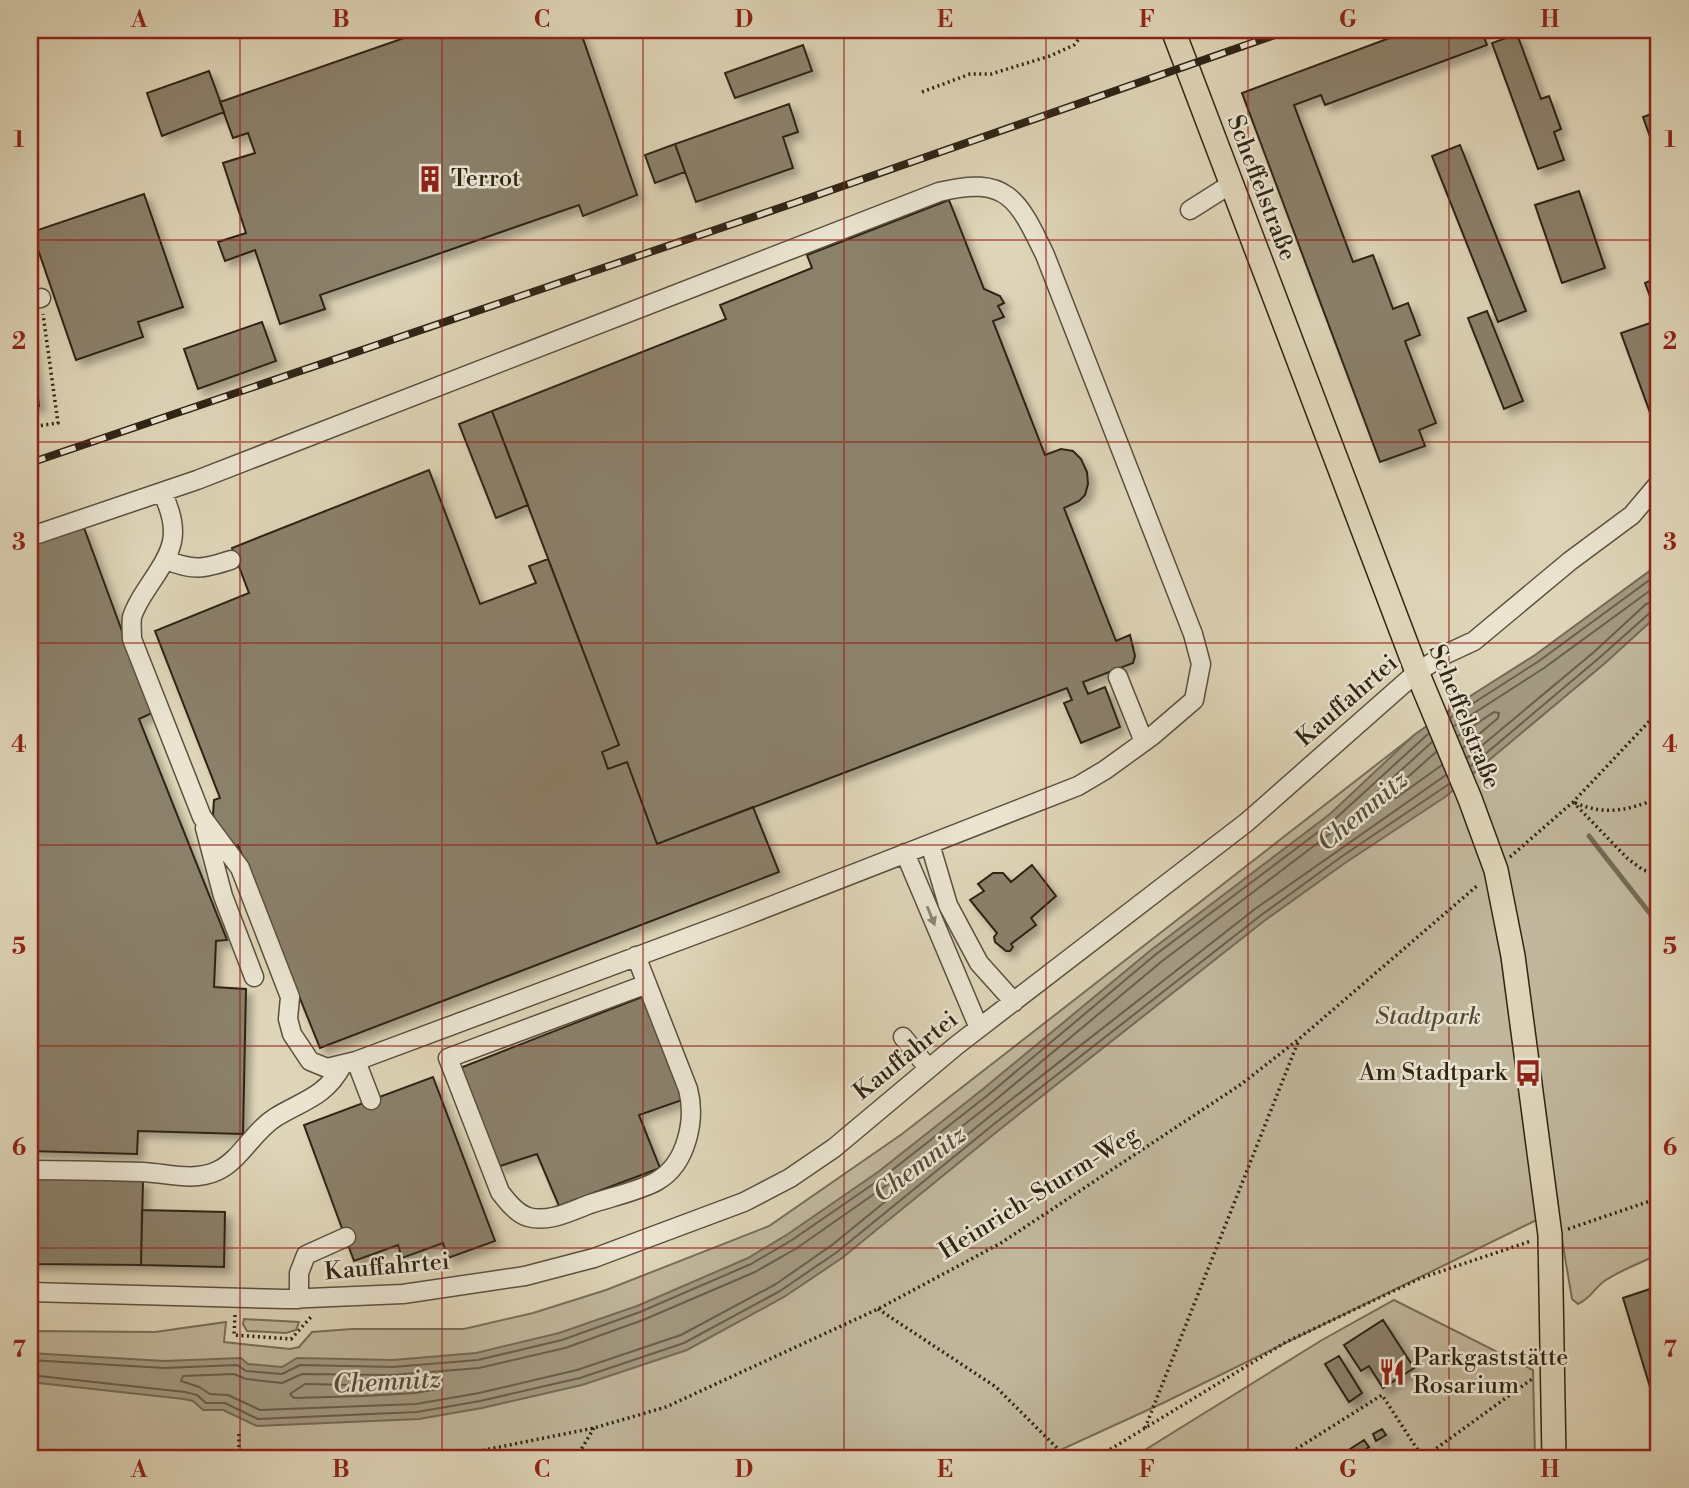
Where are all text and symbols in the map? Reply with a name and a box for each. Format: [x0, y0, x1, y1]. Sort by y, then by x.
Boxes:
text: A [130, 6, 148, 34]
text: B [332, 6, 350, 34]
text: C [534, 6, 550, 34]
text: D [735, 6, 753, 34]
text: E [937, 6, 953, 34]
text: F [1139, 6, 1155, 34]
text: G [1339, 6, 1357, 34]
text: H [1541, 6, 1560, 34]
street label: Scheffelstraße [1219, 111, 1303, 265]
text: 1 [13, 126, 25, 154]
text: 1 [1664, 126, 1676, 154]
building icon: Terrot [415, 164, 445, 194]
place label: Terrot [451, 164, 521, 194]
text: 2 [12, 328, 26, 356]
text: 2 [1663, 328, 1677, 356]
text: 3 [12, 529, 26, 557]
text: 3 [1663, 529, 1677, 557]
street label: Scheffelstraße [1421, 640, 1507, 794]
street label: Kauffahrtei [1290, 648, 1404, 754]
text: 4 [11, 731, 27, 759]
text: 4 [1662, 731, 1678, 759]
water label: Chemnitz [1311, 764, 1415, 858]
one-way arrow [926, 906, 937, 927]
text: 5 [12, 933, 26, 961]
text: 5 [1663, 933, 1677, 961]
park label: Stadtpark [1375, 1002, 1481, 1032]
street label: Kauffahrtei [848, 1005, 964, 1107]
place label: Am Stadtpark [1358, 1058, 1508, 1088]
bus stop icon: Am Stadtpark [1513, 1058, 1543, 1088]
water label: Chemnitz [867, 1118, 973, 1210]
street label: Heinrich-Sturm-Weg [934, 1119, 1145, 1267]
text: 6 [12, 1134, 26, 1162]
text: 6 [1663, 1134, 1677, 1162]
street label: Kauffahrtei [323, 1247, 451, 1287]
text: 7 [12, 1336, 26, 1364]
text: 7 [1663, 1336, 1677, 1364]
place label: Parkgaststätte Rosarium [1413, 1343, 1568, 1401]
restaurant icon: Parkgaststätte Rosarium [1377, 1357, 1407, 1387]
water label: Chemnitz [332, 1363, 442, 1401]
text: A [130, 1456, 148, 1484]
text: B [332, 1456, 350, 1484]
text: C [534, 1456, 550, 1484]
text: D [735, 1456, 753, 1484]
text: E [937, 1456, 953, 1484]
text: F [1139, 1456, 1155, 1484]
text: G [1339, 1456, 1357, 1484]
text: H [1541, 1456, 1560, 1484]

